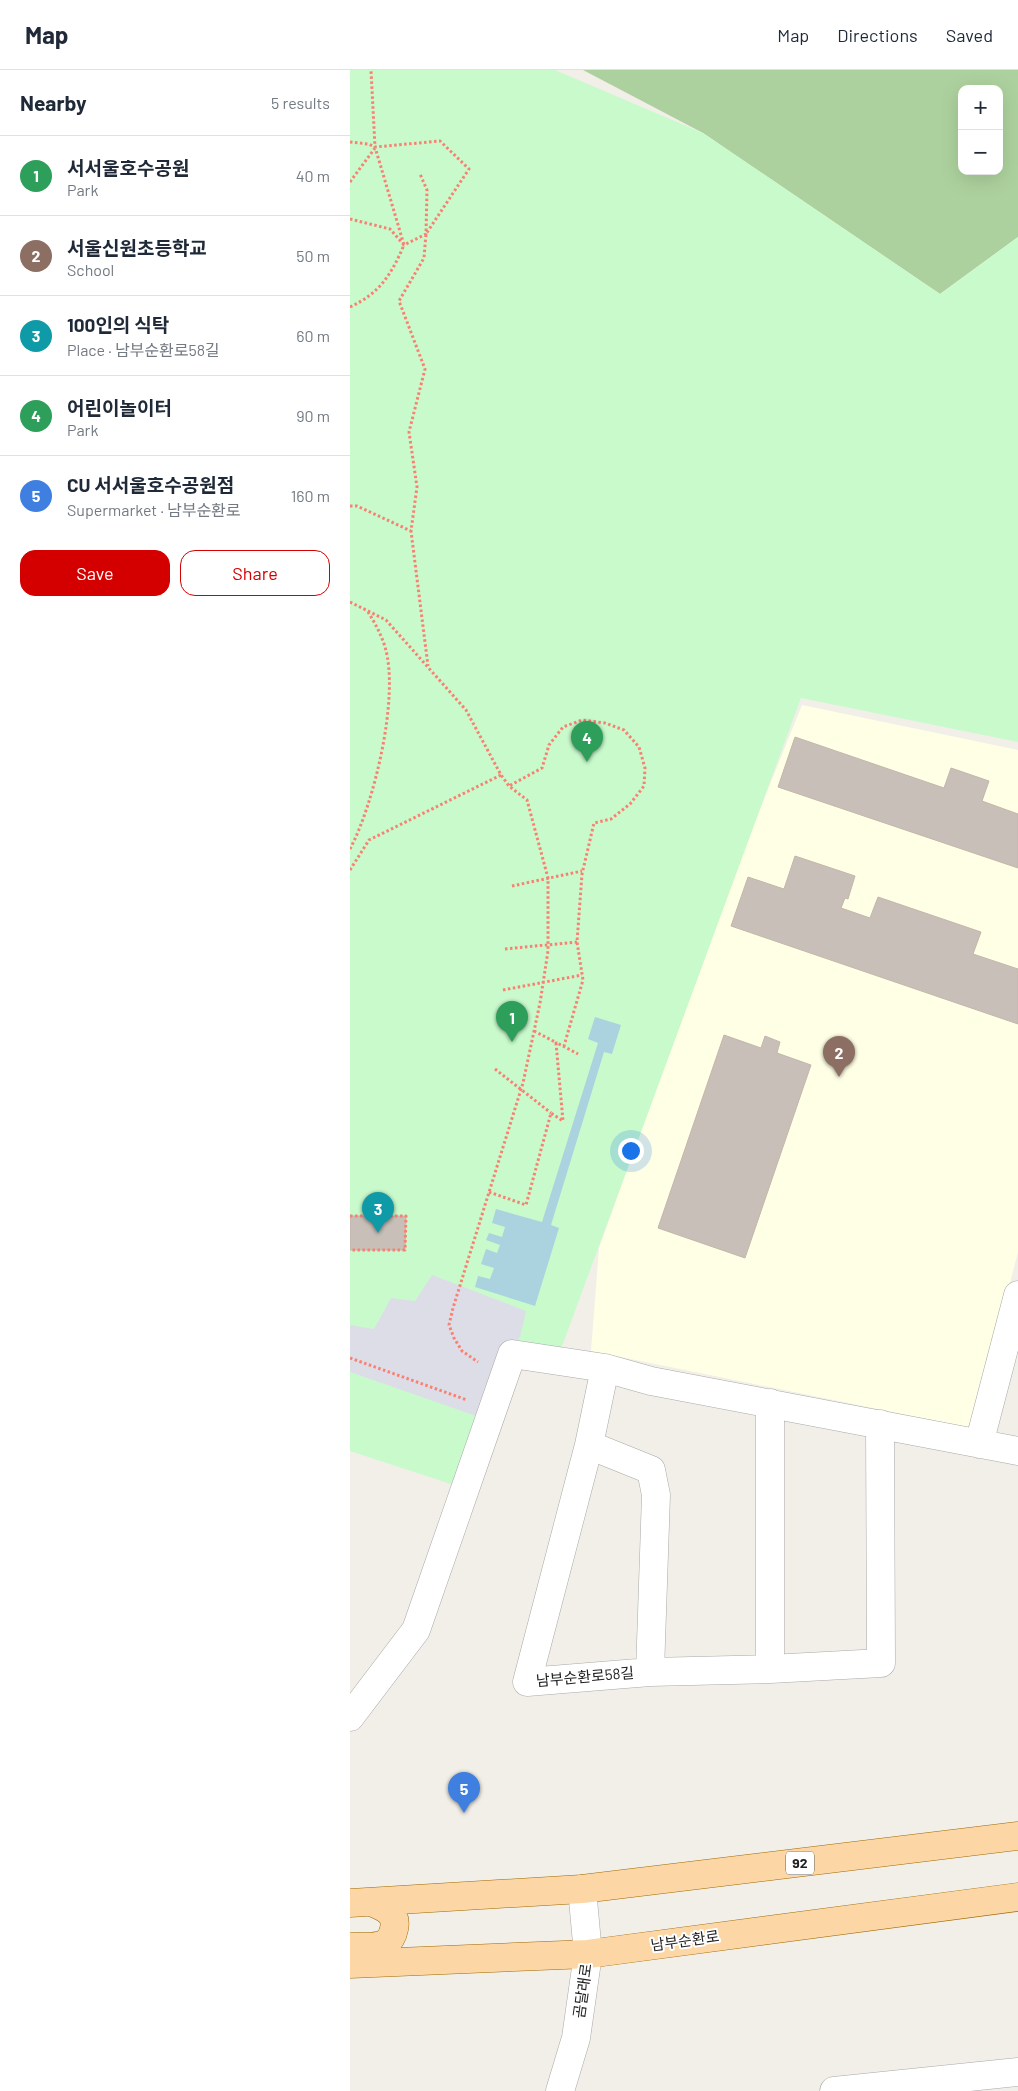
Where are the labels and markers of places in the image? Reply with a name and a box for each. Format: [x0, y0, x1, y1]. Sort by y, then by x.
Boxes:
pin: 4 [571, 721, 603, 762]
pin: 1 [496, 1001, 528, 1042]
pin: 2 [823, 1036, 855, 1077]
pin: 3 [362, 1192, 394, 1233]
pin: 5 [448, 1772, 480, 1813]

